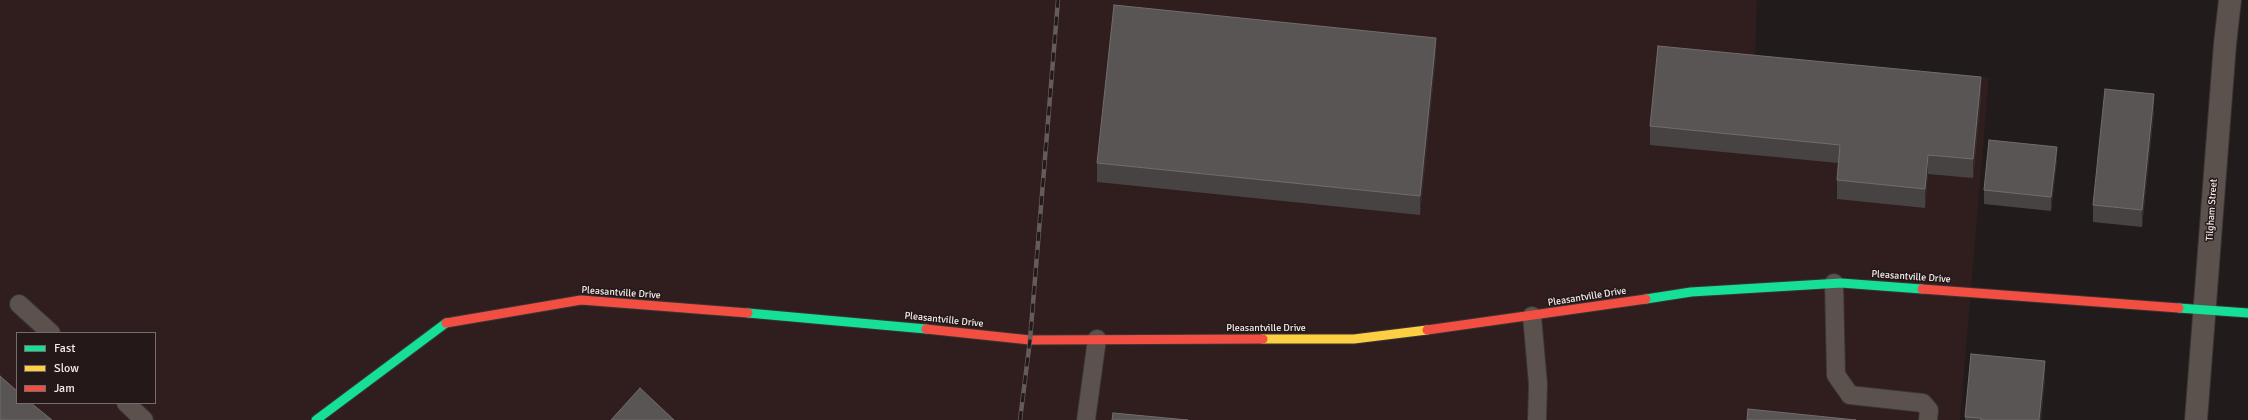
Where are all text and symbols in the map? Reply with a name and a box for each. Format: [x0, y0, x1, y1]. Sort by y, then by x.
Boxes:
street label: Tilgham Street [2204, 178, 2220, 242]
street label: Pleasantville Drive [1871, 268, 1951, 286]
street label: Pleasantville Drive [581, 284, 661, 302]
street label: Pleasantville Drive [1547, 285, 1627, 309]
street label: Pleasantville Drive [904, 310, 984, 330]
street label: Pleasantville Drive [1226, 322, 1306, 334]
legend [16, 332, 156, 404]
text: Fast [54, 341, 75, 356]
text: Slow [54, 361, 79, 376]
text: Jam [54, 381, 75, 396]

